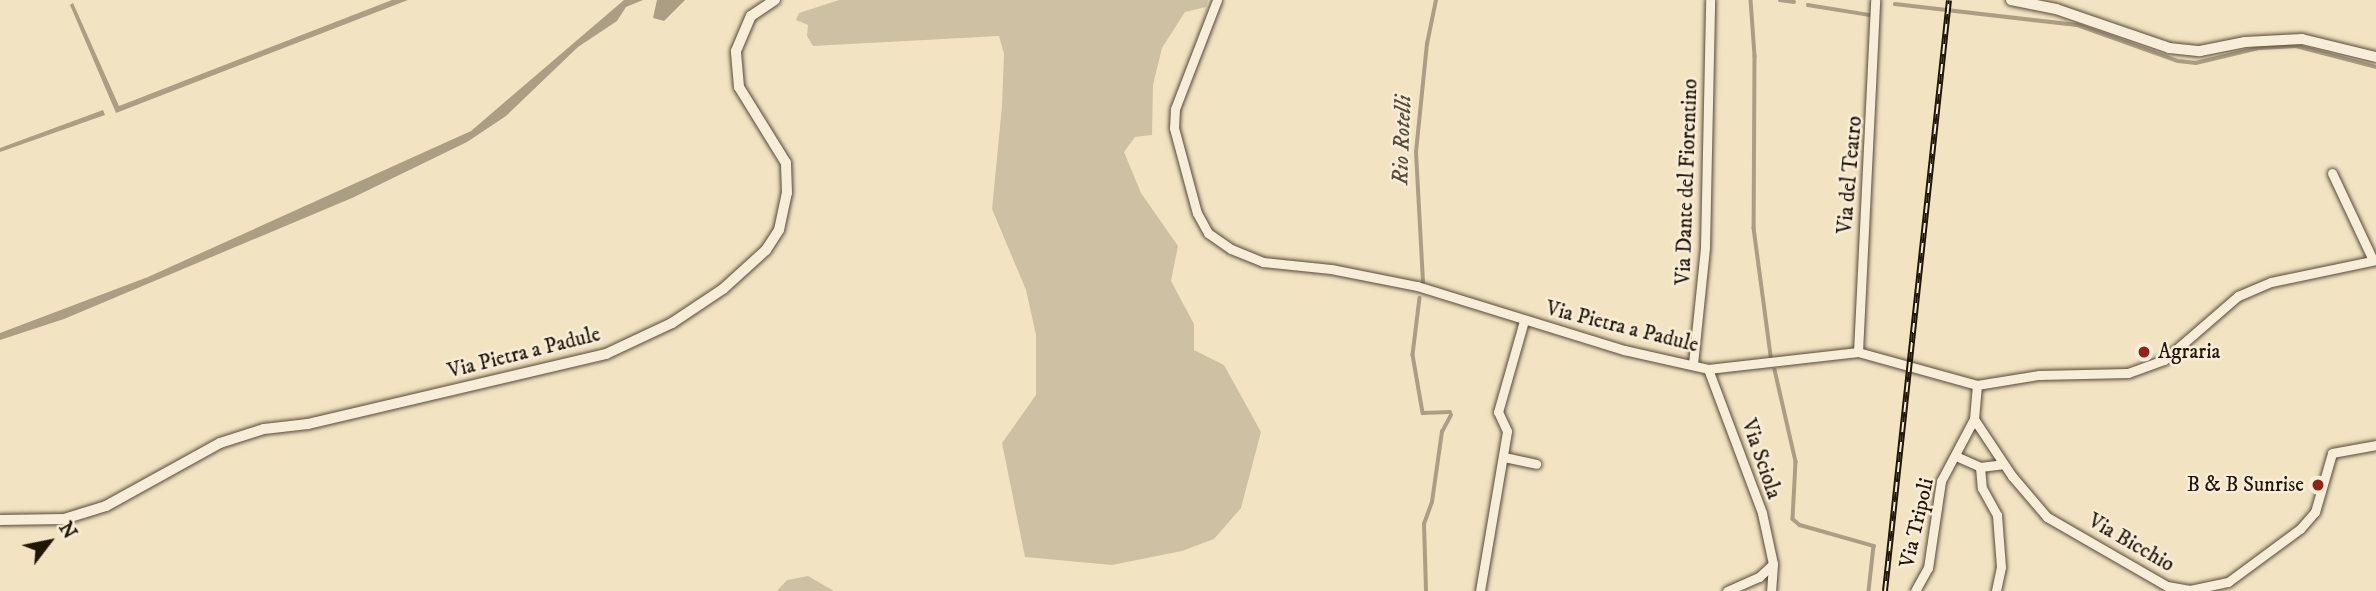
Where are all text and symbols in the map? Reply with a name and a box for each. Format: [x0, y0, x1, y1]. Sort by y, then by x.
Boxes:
street label: Via Dante del Fiorentino [1671, 78, 1703, 286]
water label: Rio Rotelli [1388, 94, 1418, 186]
street label: Via del Teatro [1832, 115, 1868, 235]
street label: Via Pietra a Padule [1543, 296, 1701, 358]
street label: Via Pietra a Padule [445, 322, 603, 384]
place label: Agraria [2158, 339, 2220, 365]
marker: Agraria [2136, 344, 2152, 360]
street label: Via Sciola [1736, 416, 1786, 502]
place label: B & B Sunrise [2187, 472, 2304, 498]
street label: Via Tripoli [1894, 476, 1940, 570]
marker: B & B Sunrise [2310, 477, 2326, 493]
north arrow [14, 507, 84, 577]
street label: Via Bicchio [2083, 508, 2179, 578]
text: N [53, 518, 81, 543]

